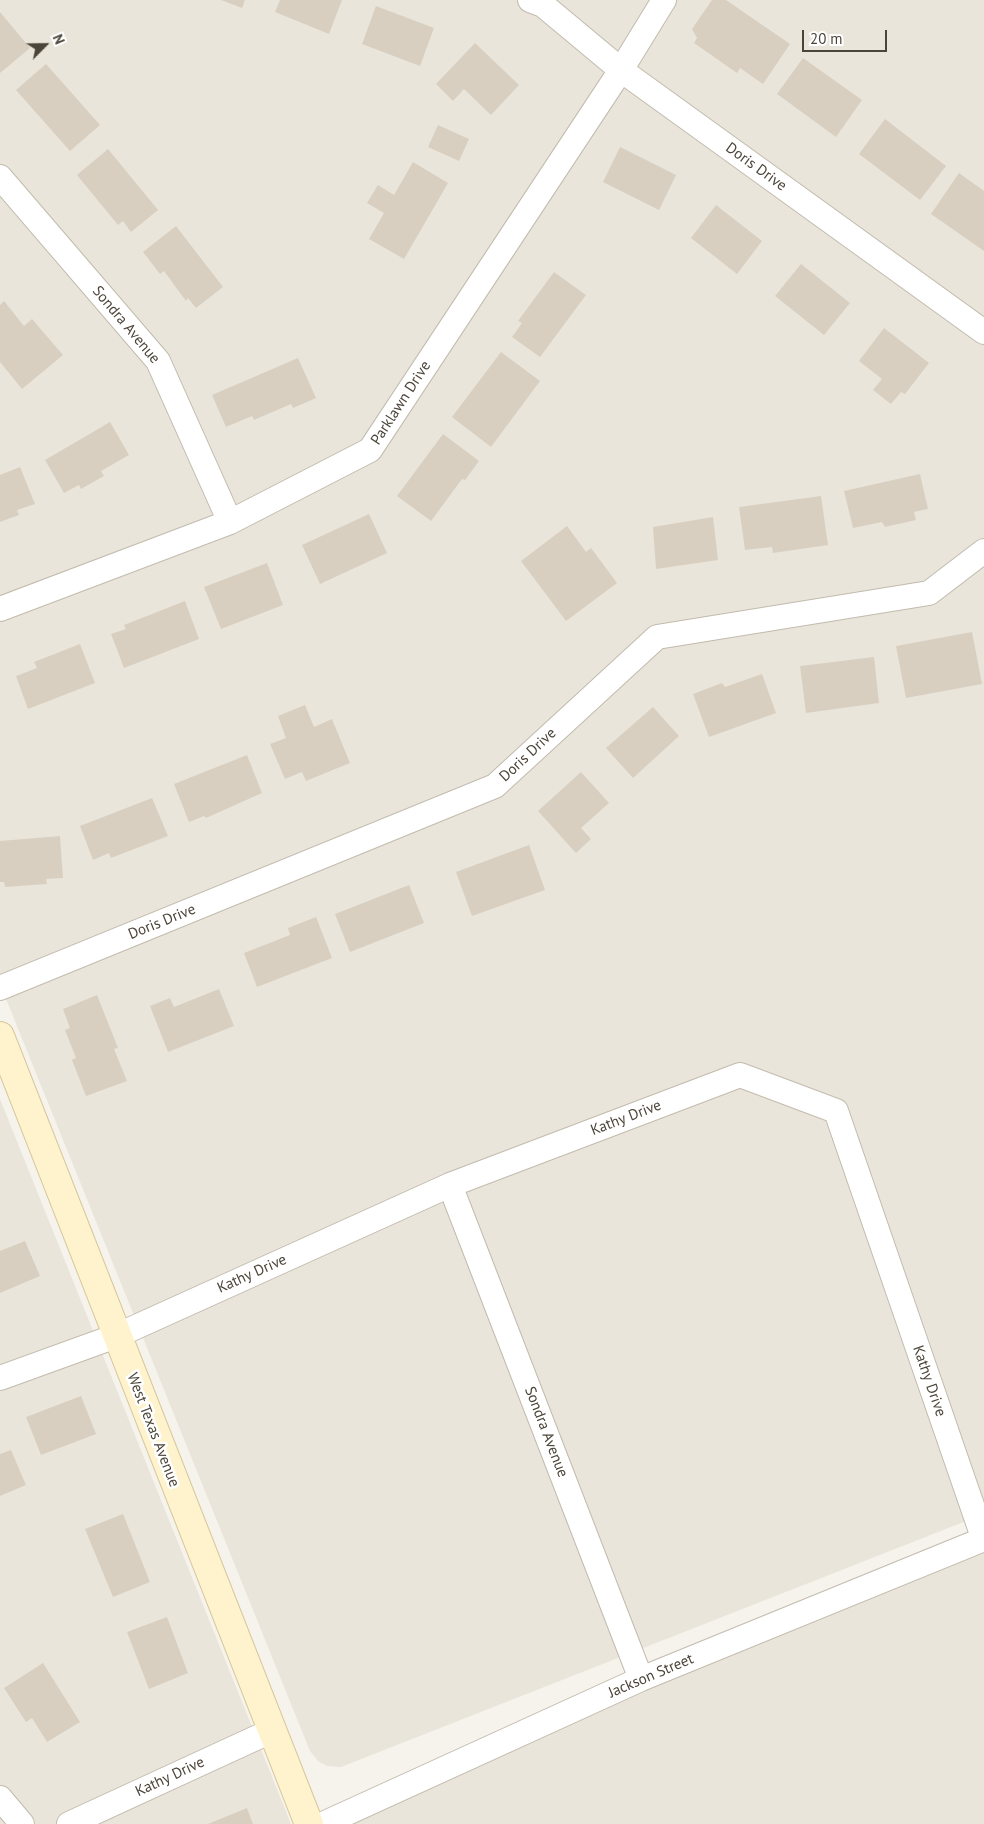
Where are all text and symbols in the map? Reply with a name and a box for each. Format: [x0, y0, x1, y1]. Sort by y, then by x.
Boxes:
north arrow [20, 20, 70, 70]
scale bar [804, 20, 889, 52]
text: 20 m [810, 29, 843, 48]
text: N [49, 31, 69, 47]
street label: Doris Drive [722, 139, 790, 195]
street label: Sondra Avenue [88, 283, 164, 367]
street label: Parklawn Drive [367, 358, 435, 448]
street label: Doris Drive [496, 724, 560, 786]
street label: Doris Drive [126, 900, 198, 944]
street label: Kathy Drive [588, 1096, 664, 1140]
street label: Kathy Drive [215, 1251, 289, 1297]
street label: Kathy Drive [908, 1343, 950, 1419]
street label: West Texas Avenue [123, 1370, 183, 1490]
street label: Sondra Avenue [520, 1384, 572, 1480]
street label: Jackson Street [606, 1650, 696, 1702]
street label: Kathy Drive [133, 1753, 207, 1801]

